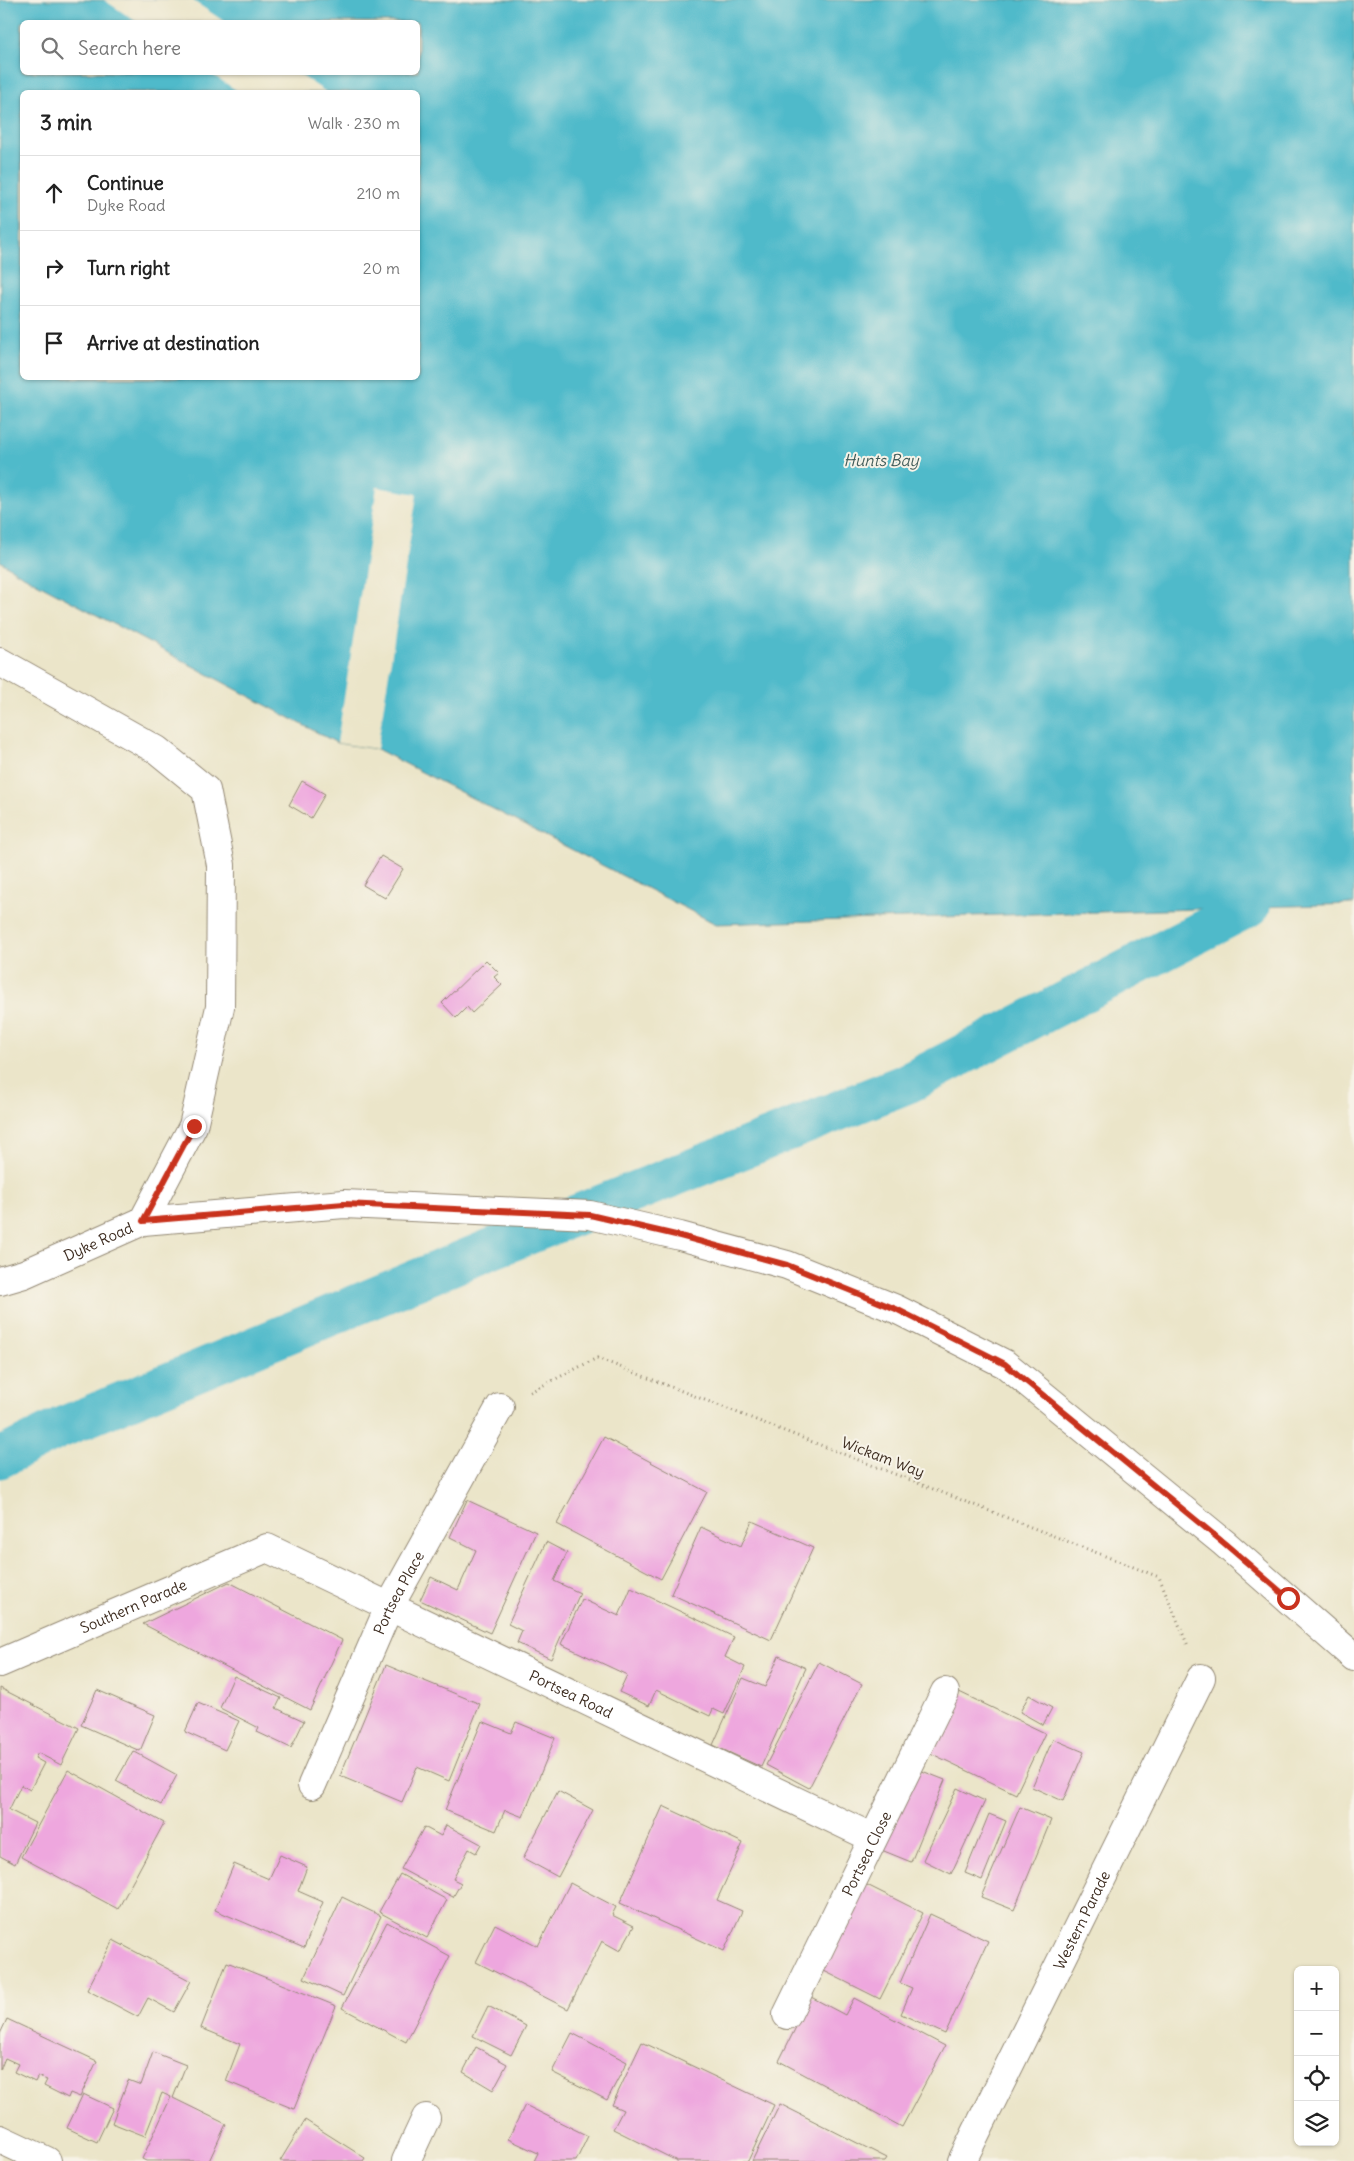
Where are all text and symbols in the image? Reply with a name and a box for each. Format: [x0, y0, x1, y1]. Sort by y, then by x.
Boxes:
search box [20, 20, 420, 75]
icon: search [38, 34, 66, 62]
text: Search here [78, 36, 181, 60]
text: 3 min [40, 109, 92, 136]
text: Walk · 230 m [308, 113, 400, 133]
text: Continue [87, 171, 164, 195]
icon: ahead [40, 179, 68, 207]
text: 210 m [357, 183, 400, 203]
text: Dyke Road [87, 195, 165, 215]
icon: right [40, 254, 68, 282]
text: Turn right [87, 256, 170, 280]
text: 20 m [363, 258, 400, 278]
icon: arrive [40, 329, 68, 357]
text: Arrive at destination [87, 331, 260, 355]
water label: Hunts Bay [843, 450, 920, 470]
route end [183, 1115, 206, 1138]
street label: Dyke Road [61, 1217, 136, 1265]
street label: Wickam Way [839, 1432, 927, 1482]
street label: Portsea Place [369, 1547, 428, 1637]
street label: Southern Parade [77, 1574, 189, 1637]
route start [1277, 1587, 1300, 1610]
street label: Portsea Road [526, 1665, 616, 1722]
street label: Portsea Close [837, 1808, 895, 1899]
street label: Western Parade [1049, 1867, 1114, 1972]
map controls [1294, 1966, 1339, 2146]
button: + [1294, 1966, 1339, 2011]
button: − [1294, 2011, 1339, 2056]
button: locate [1294, 2056, 1339, 2101]
button: layers [1294, 2101, 1339, 2146]

